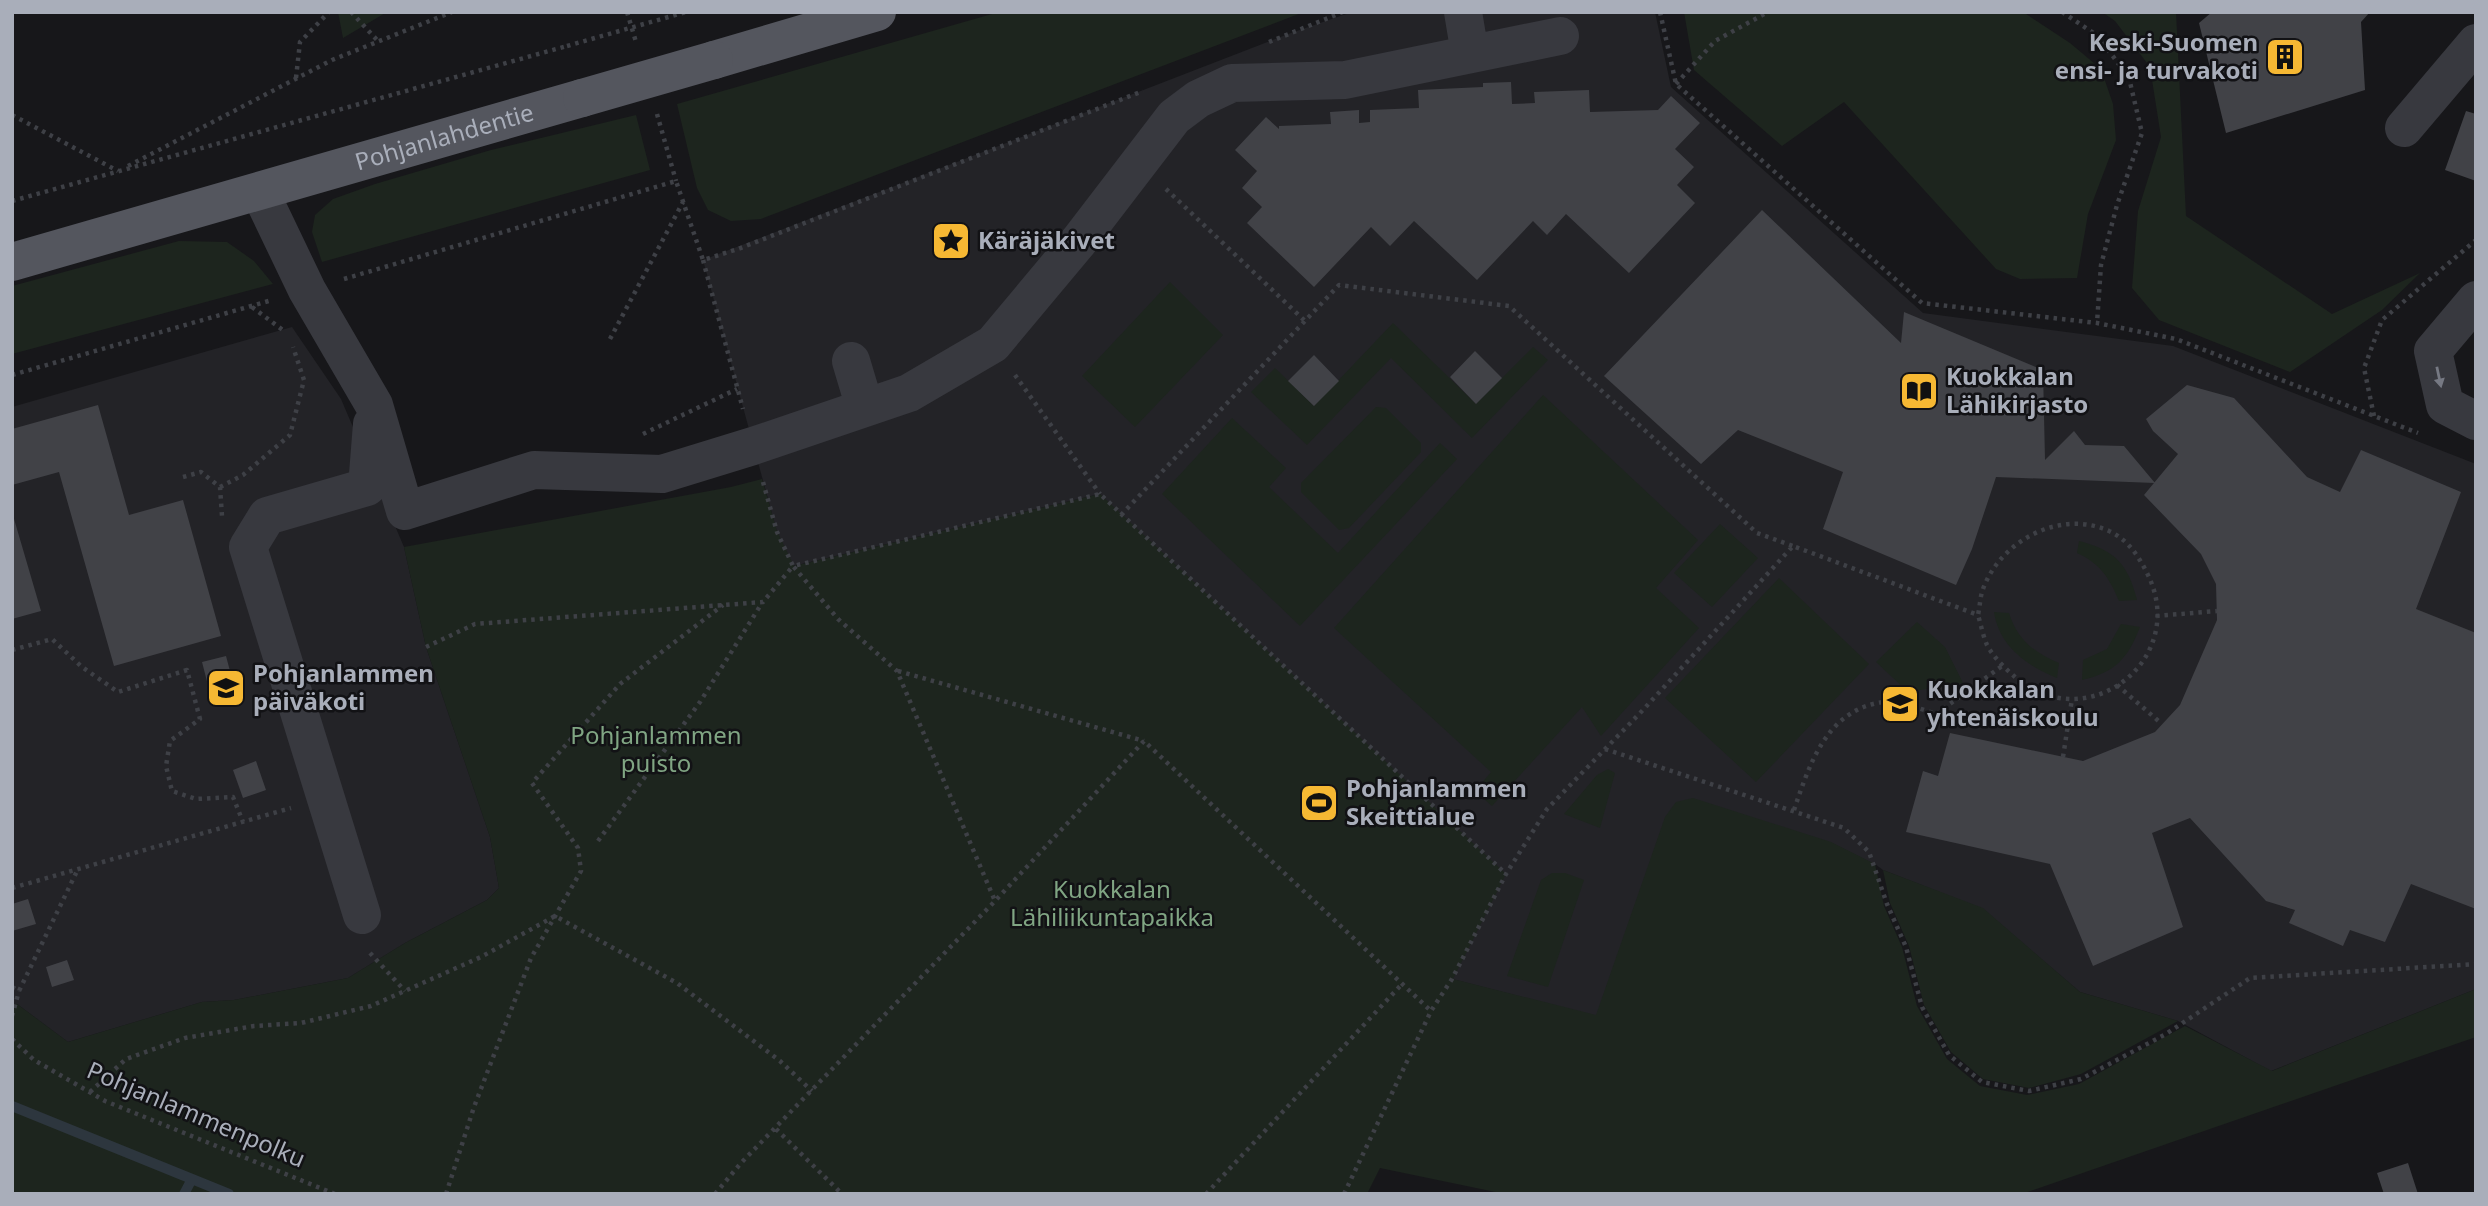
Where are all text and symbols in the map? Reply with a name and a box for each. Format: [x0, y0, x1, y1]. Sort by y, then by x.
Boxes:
place label: Keski-Suomen ensi- ja turvakoti [2055, 25, 2258, 86]
building icon: Keski-Suomen ensi- ja turvakoti [2264, 36, 2306, 78]
street label: Pohjanlahdentie [351, 95, 537, 177]
place icon: Käräjäkivet [930, 220, 972, 262]
place label: Käräjäkivet [978, 223, 1115, 256]
place label: Kuokkalan Lähikirjasto [1946, 359, 2088, 420]
one-way arrow [2434, 366, 2445, 388]
library icon: Kuokkalan Lähikirjasto [1898, 370, 1940, 412]
place label: Pohjanlammen päiväkoti [253, 656, 434, 717]
school or university icon: Pohjanlammen päiväkoti [205, 667, 247, 709]
place label: Kuokkalan yhtenäiskoulu [1927, 672, 2098, 733]
school or university icon: Kuokkalan yhtenäiskoulu [1879, 683, 1921, 725]
park label: Pohjanlammen puisto [570, 718, 742, 779]
place label: Pohjanlammen Skeittialue [1346, 771, 1527, 832]
sports icon: Pohjanlammen Skeittialue [1298, 782, 1340, 824]
park label: Kuokkalan Lähiliikuntapaikka [1010, 872, 1214, 933]
street label: Pohjanlammenpolku [82, 1053, 311, 1175]

